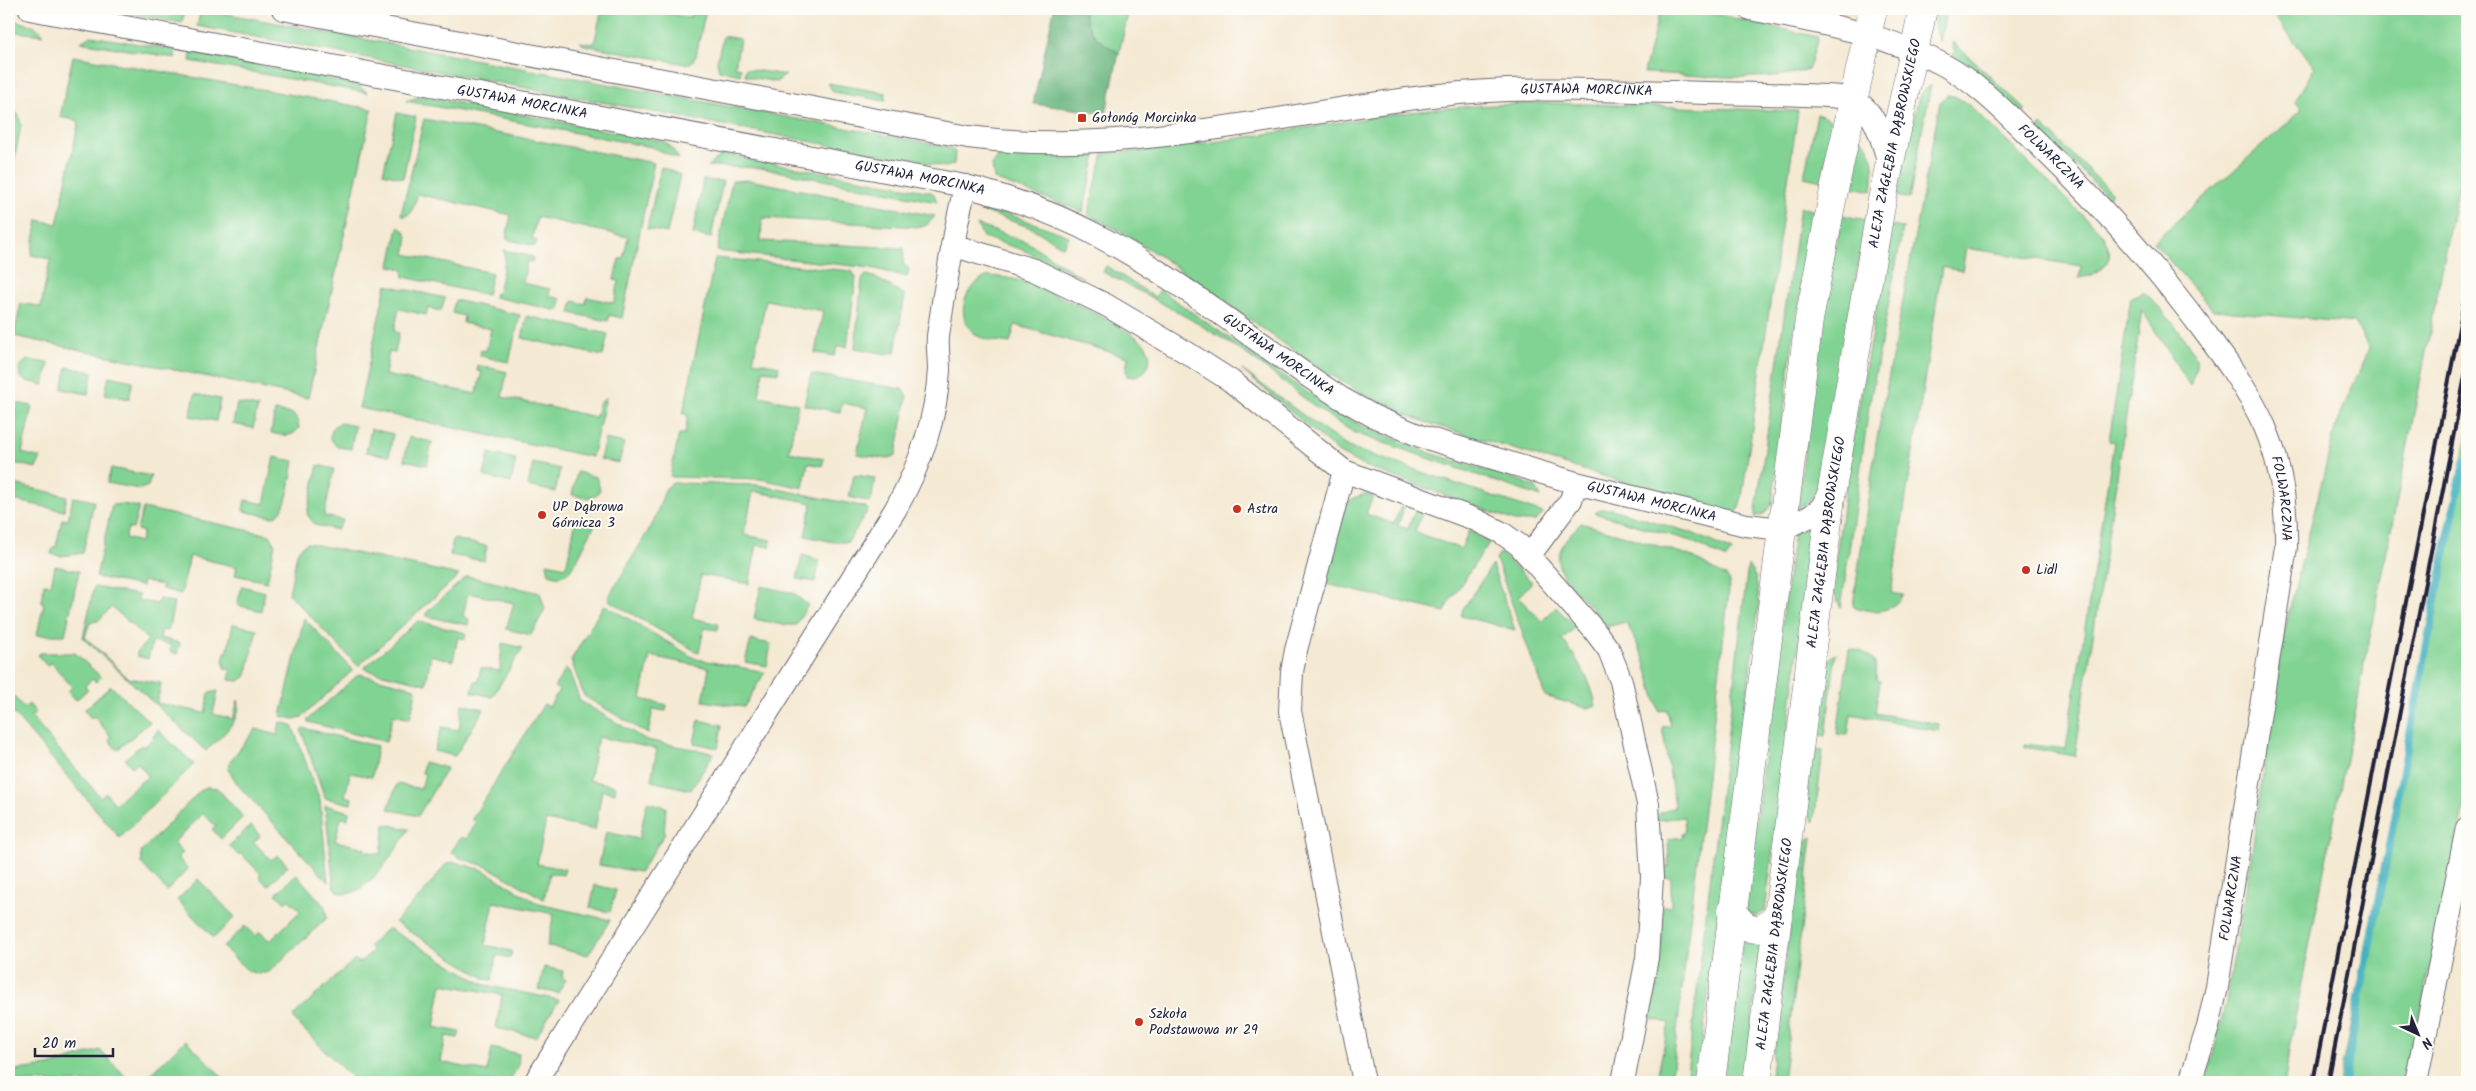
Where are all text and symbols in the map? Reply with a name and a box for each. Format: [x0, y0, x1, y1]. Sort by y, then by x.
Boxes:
street label: ALEJA ZAGŁĘBIA DĄBROWSKIEGO [1863, 36, 1927, 250]
street label: GUSTAWA MORCINKA [1520, 78, 1653, 102]
street label: GUSTAWA MORCINKA [455, 79, 589, 125]
place label: Gołonóg Morcinka [1092, 107, 1197, 129]
marker: Gołonóg Morcinka [1076, 112, 1088, 124]
street label: FOLWARCZNA [2012, 119, 2089, 195]
street label: GUSTAWA MORCINKA [853, 154, 988, 202]
street label: GUSTAWA MORCINKA [1218, 308, 1339, 402]
street label: ALEJA ZAGŁĘBIA DĄBROWSKIEGO [1801, 435, 1852, 649]
street label: FOLWARCZNA [2265, 453, 2297, 541]
street label: GUSTAWA MORCINKA [1585, 475, 1719, 528]
place label: UP Dąbrowa Górnicza 3 [552, 496, 624, 534]
place label: Astra [1247, 498, 1278, 520]
marker: Astra [1231, 503, 1243, 515]
marker: UP Dąbrowa Górnicza 3 [536, 509, 548, 521]
place label: Lidl [2036, 559, 2058, 581]
marker: Lidl [2020, 564, 2032, 576]
street label: ALEJA ZAGŁĘBIA DĄBROWSKIEGO [1750, 837, 1799, 1051]
street label: FOLWARCZNA [2213, 854, 2249, 942]
place label: Szkoła Podstawowa nr 29 [1149, 1003, 1258, 1041]
north arrow [2394, 1008, 2444, 1058]
marker: Szkoła Podstawowa nr 29 [1133, 1016, 1145, 1028]
scale bar [35, 1026, 112, 1058]
text: 20 m [42, 1032, 76, 1056]
text: N [2415, 1032, 2437, 1054]

